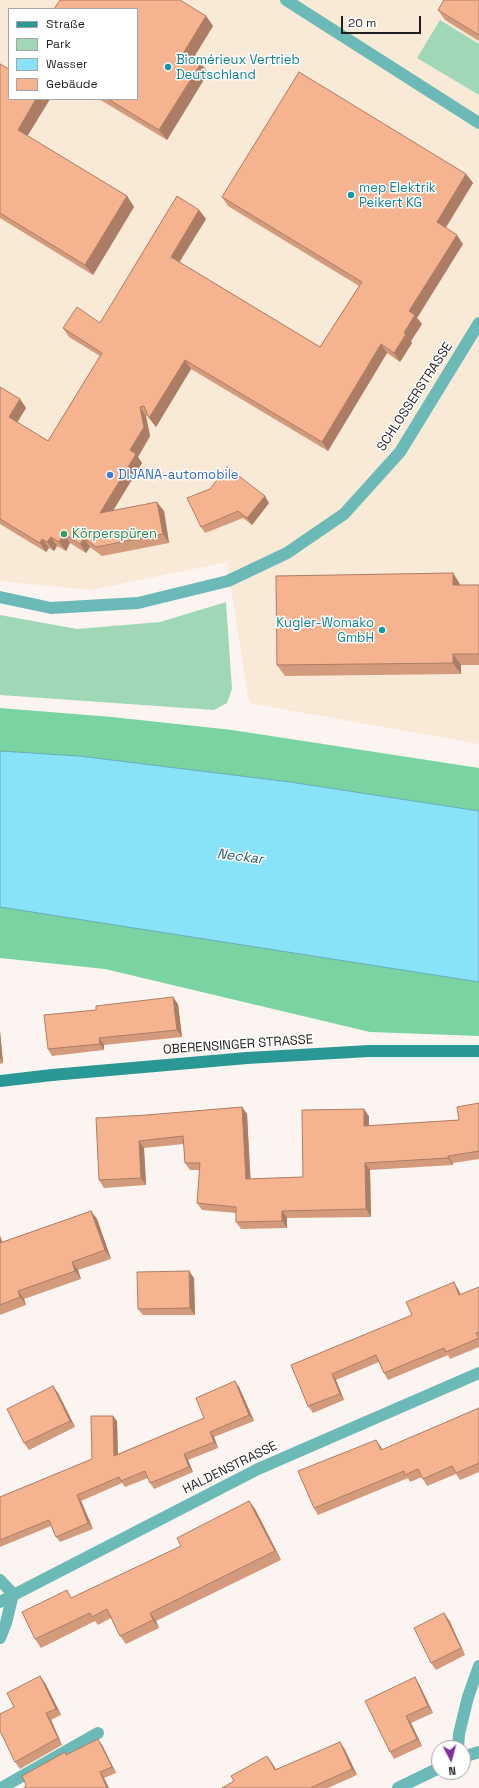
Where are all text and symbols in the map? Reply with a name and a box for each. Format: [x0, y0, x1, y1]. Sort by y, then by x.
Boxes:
legend [8, 8, 138, 100]
scale bar [343, 8, 423, 34]
text: 20 m [348, 15, 376, 31]
text: Straße [46, 16, 85, 32]
text: Park [46, 36, 71, 52]
place label: Biomérieux Vertrieb Deutschland [176, 52, 300, 83]
text: Wasser [46, 56, 88, 72]
marker: Biomérieux Vertrieb Deutschland [163, 62, 173, 72]
text: Gebäude [46, 76, 98, 92]
place label: mep Elektrik Peikert KG [359, 180, 436, 211]
marker: mep Elektrik Peikert KG [346, 190, 356, 200]
street label: SCHLOSSERSTRASSE [374, 340, 456, 454]
place label: DIJANA-automobile [118, 467, 239, 483]
marker: DIJANA-automobile [105, 470, 115, 480]
place label: Körperspüren [72, 526, 157, 542]
marker: Körperspüren [59, 529, 69, 539]
place label: Kugler-Womako GmbH [276, 615, 374, 646]
marker: Kugler-Womako GmbH [377, 625, 387, 635]
water label: Neckar [216, 846, 264, 868]
street label: OBERENSINGER STRASSE [162, 1032, 314, 1058]
street label: HALDENSTRASSE [180, 1438, 280, 1498]
north arrow [431, 1740, 471, 1780]
text: N [448, 1764, 457, 1778]

